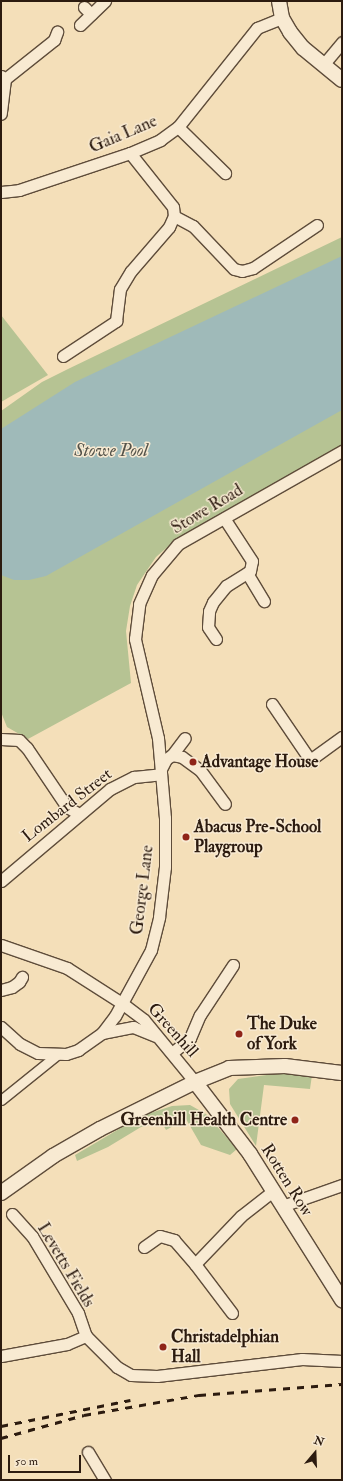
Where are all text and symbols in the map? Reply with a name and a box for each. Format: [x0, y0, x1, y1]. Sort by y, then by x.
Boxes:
street label: Gaia Lane [86, 111, 160, 157]
water label: Stowe Pool [74, 440, 148, 462]
street label: Stowe Road [168, 480, 246, 538]
place label: Advantage House [201, 752, 318, 772]
marker: Advantage House [188, 757, 198, 767]
street label: Lombard Street [18, 764, 116, 846]
place label: Abacus Pre-School Playgroup [194, 817, 321, 857]
marker: Abacus Pre-School Playgroup [181, 832, 191, 842]
street label: George Lane [126, 844, 158, 936]
street label: Greenhill [143, 999, 203, 1061]
place label: The Duke of York [247, 1014, 317, 1054]
marker: The Duke of York [234, 1029, 244, 1039]
place label: Greenhill Health Centre [121, 1110, 287, 1130]
marker: Greenhill Health Centre [290, 1115, 300, 1125]
street label: Rotten Row [257, 1140, 317, 1220]
street label: Levetts Fields [33, 1219, 99, 1311]
place label: Christadelphian Hall [171, 1327, 279, 1367]
marker: Christadelphian Hall [158, 1342, 168, 1352]
north arrow [295, 1433, 335, 1473]
text: N [312, 1433, 326, 1449]
scale bar [10, 1447, 83, 1473]
text: 50 m [15, 1454, 38, 1469]

